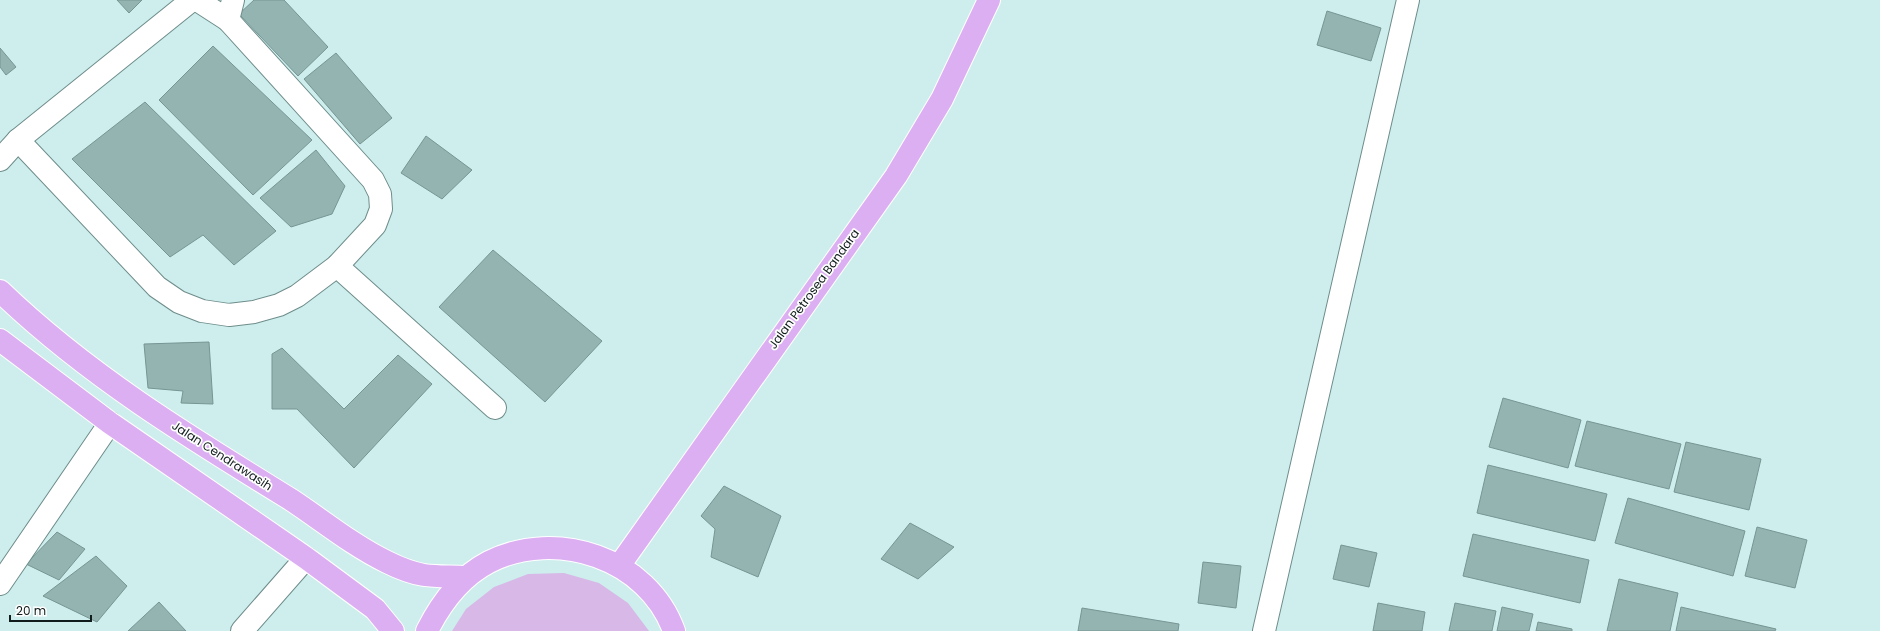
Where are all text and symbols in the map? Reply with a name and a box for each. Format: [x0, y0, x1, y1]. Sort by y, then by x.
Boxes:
street label: Jalan Petrosea Bandara [764, 225, 863, 352]
street label: Jalan Cendrawasih [169, 417, 276, 494]
scale bar [10, 597, 91, 623]
text: 20 m [16, 602, 46, 619]

